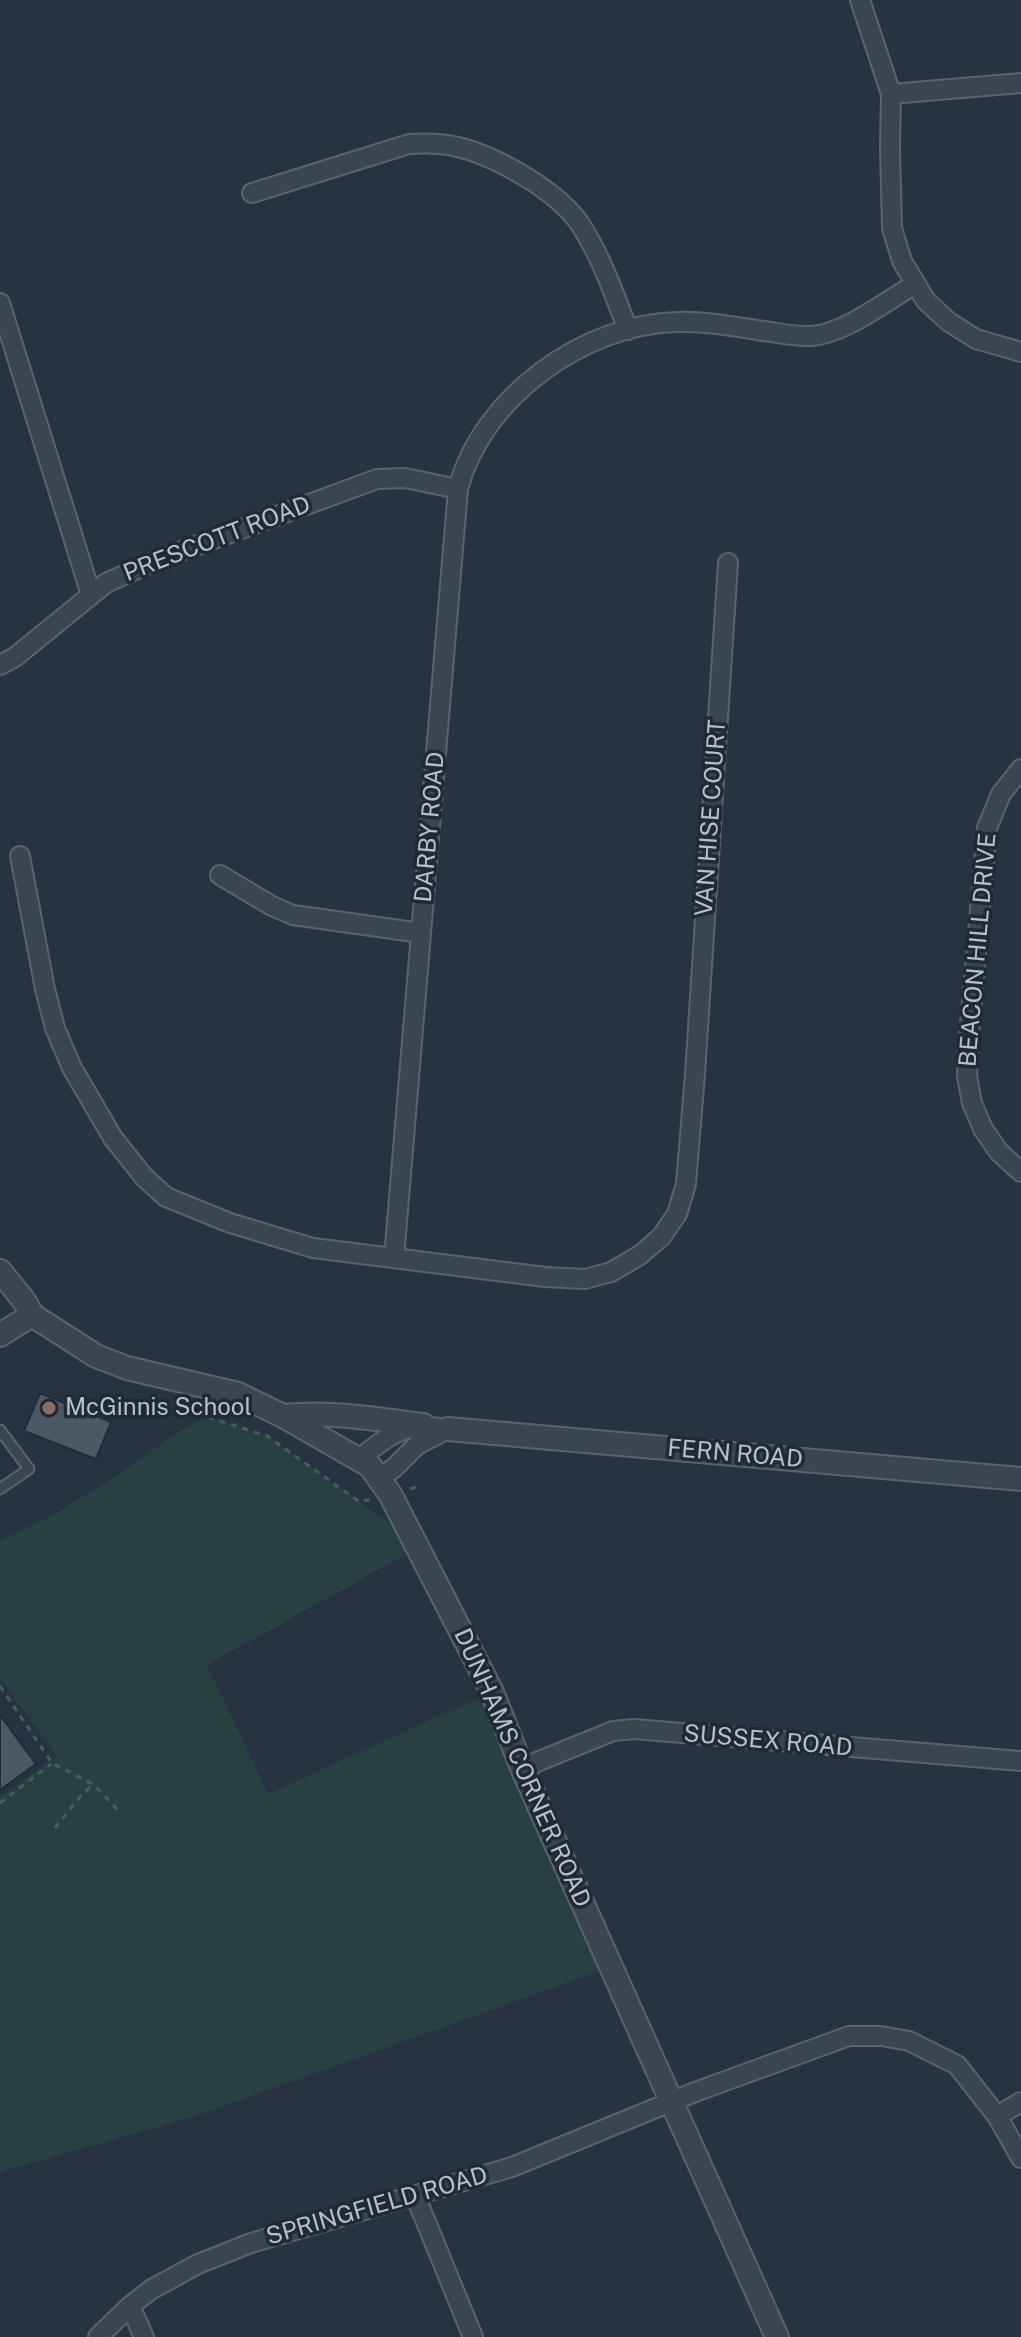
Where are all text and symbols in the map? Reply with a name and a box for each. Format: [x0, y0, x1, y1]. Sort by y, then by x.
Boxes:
street label: PRESCOTT ROAD [119, 490, 315, 588]
street label: VAN HISE COURT [690, 719, 732, 917]
street label: DARBY ROAD [409, 750, 451, 904]
street label: BEACON HILL DRIVE [953, 832, 1003, 1068]
place label: McGinnis School [65, 1394, 252, 1422]
marker: McGinnis School [40, 1399, 58, 1417]
street label: FERN ROAD [666, 1434, 804, 1474]
street label: DUNHAMS CORNER ROAD [447, 1624, 597, 1912]
street label: SUSSEX ROAD [682, 1719, 854, 1763]
street label: SPRINGFIELD ROAD [263, 2161, 491, 2251]

